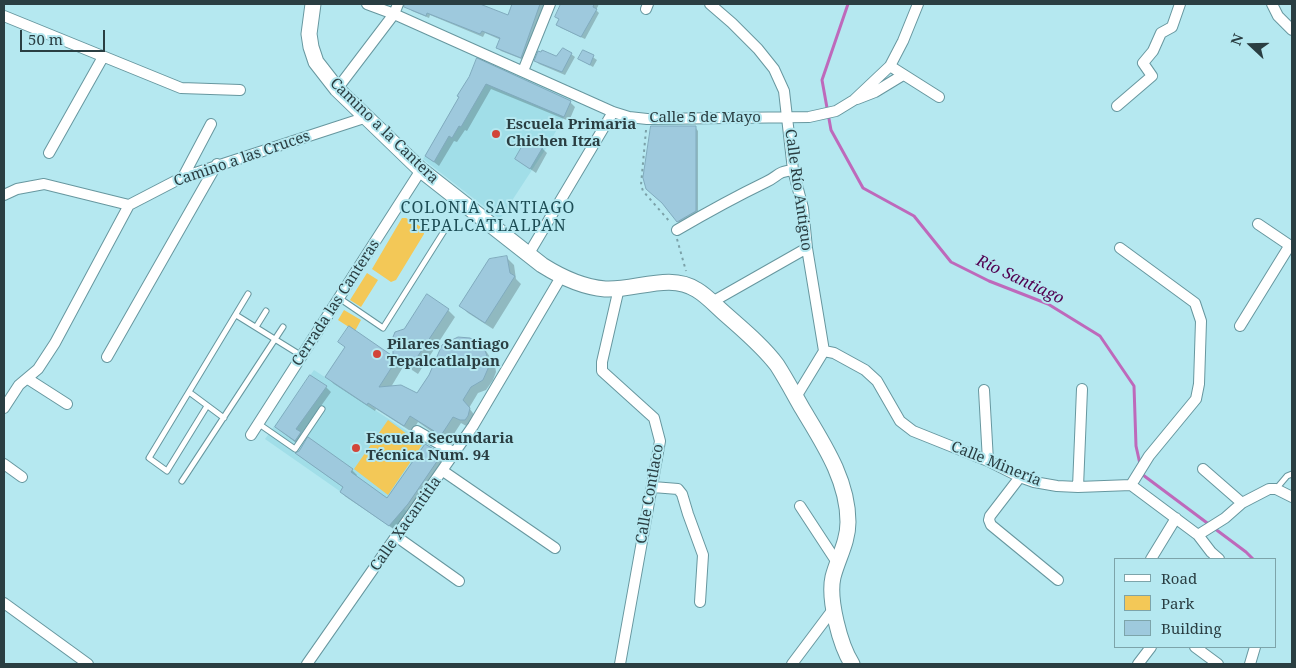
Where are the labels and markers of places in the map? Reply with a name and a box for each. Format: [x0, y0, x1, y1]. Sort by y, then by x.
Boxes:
place label: Escuela Primaria Chichen Itza [506, 116, 636, 151]
marker: Escuela Primaria Chichen Itza [490, 128, 502, 140]
place label: Pilares Santiago Tepalcatlalpan [387, 336, 509, 371]
marker: Pilares Santiago Tepalcatlalpan [371, 348, 383, 360]
place label: Escuela Secundaria Técnica Num. 94 [366, 430, 514, 465]
marker: Escuela Secundaria Técnica Num. 94 [350, 442, 362, 454]

